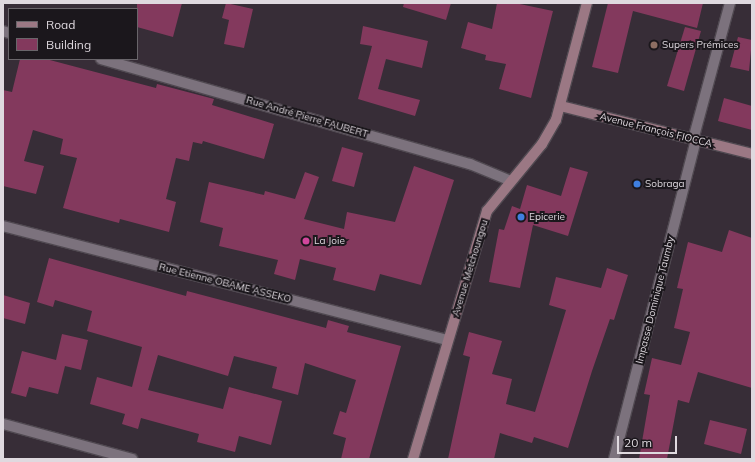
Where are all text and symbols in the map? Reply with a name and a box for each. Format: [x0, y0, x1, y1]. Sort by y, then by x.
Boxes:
legend [8, 8, 138, 60]
text: Road [46, 17, 75, 32]
text: Building [46, 37, 91, 52]
place label: Supers Prémices [662, 39, 738, 51]
marker: Supers Prémices [649, 40, 659, 50]
street label: Rue André Pierre FAUBERT [245, 94, 369, 140]
street label: Avenue François FIOCCA [599, 110, 713, 150]
place label: Sobraga [645, 178, 685, 190]
marker: Sobraga [632, 179, 642, 189]
place label: Epicerie [529, 211, 565, 223]
marker: Epicerie [516, 212, 526, 222]
street label: Avenue Metchoungou [450, 218, 490, 318]
place label: La Joie [314, 235, 345, 247]
street label: Impasse Dominique Taumby [633, 235, 677, 365]
marker: La Joie [301, 236, 311, 246]
street label: Rue Etienne OBAME ASSEKO [158, 261, 292, 305]
scale bar [619, 428, 679, 454]
text: 20 m [624, 435, 652, 450]

